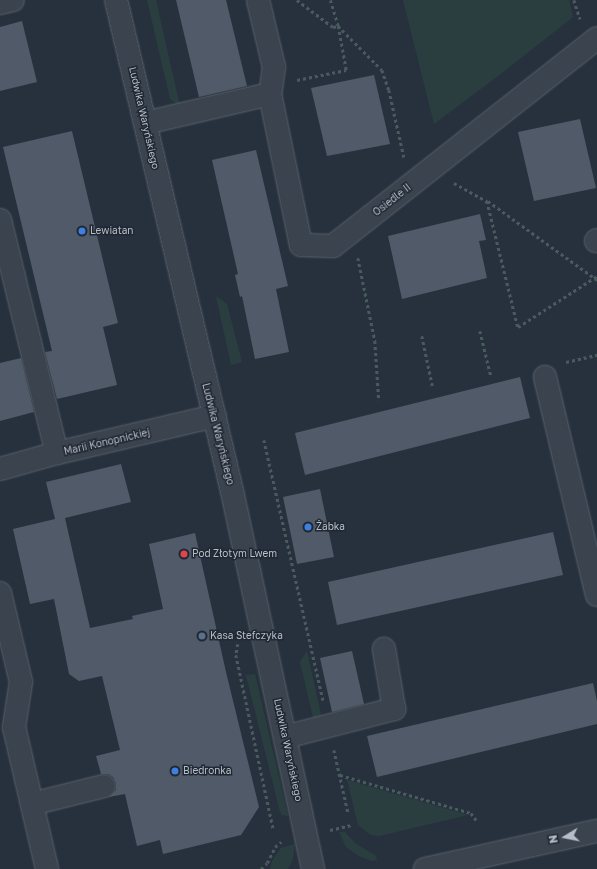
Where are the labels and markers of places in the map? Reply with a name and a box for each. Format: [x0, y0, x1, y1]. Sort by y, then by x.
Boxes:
place label: Lewiatan [90, 225, 133, 237]
marker: Lewiatan [77, 226, 87, 236]
place label: Żabka [316, 521, 345, 533]
marker: Żabka [303, 522, 313, 532]
place label: Pod Złotym Lwem [192, 548, 277, 560]
marker: Pod Złotym Lwem [179, 549, 189, 559]
place label: Kasa Stefczyka [210, 630, 283, 642]
marker: Kasa Stefczyka [197, 631, 207, 641]
place label: Biedronka [183, 765, 231, 777]
marker: Biedronka [170, 766, 180, 776]

